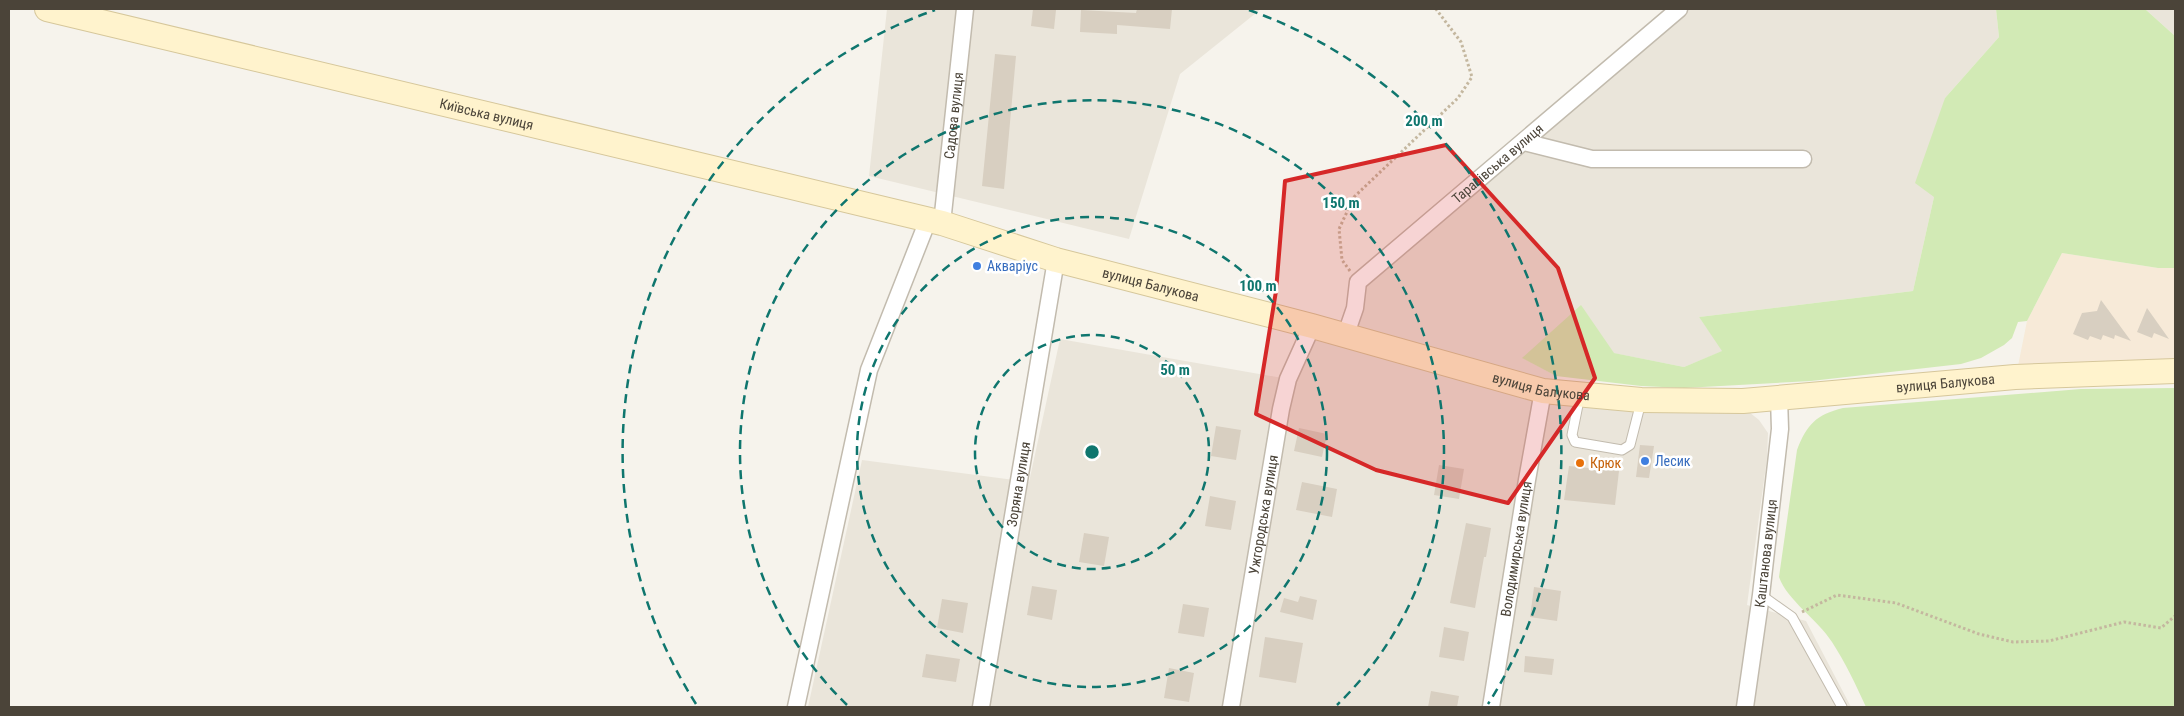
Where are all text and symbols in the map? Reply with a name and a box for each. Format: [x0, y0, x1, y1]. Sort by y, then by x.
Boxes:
street label: Садова вулиця [941, 71, 966, 160]
street label: Київська вулиця [438, 95, 535, 133]
text: 200 m [1405, 112, 1443, 130]
street label: Тарасівська вулиця [1449, 120, 1546, 207]
text: 150 m [1322, 194, 1360, 212]
place label: Акваріус [987, 258, 1038, 274]
marker: Акваріус [971, 260, 983, 272]
street label: вулиця Балукова [1101, 264, 1201, 305]
text: 100 m [1239, 277, 1277, 295]
text: 50 m [1160, 361, 1190, 379]
street label: вулиця Балукова [1491, 369, 1591, 403]
street label: вулиця Балукова [1895, 371, 1995, 395]
street label: Зоряна вулиця [1003, 440, 1033, 528]
centre of rings [1083, 443, 1101, 461]
place label: Лесик [1655, 453, 1691, 469]
street label: Ужгородська вулиця [1245, 454, 1281, 576]
place label: Крюк [1590, 455, 1621, 471]
marker: Лесик [1639, 455, 1651, 467]
marker: Крюк [1574, 457, 1586, 469]
street label: Володимирська вулиця [1497, 480, 1535, 618]
street label: Каштанова вулиця [1751, 498, 1780, 609]

